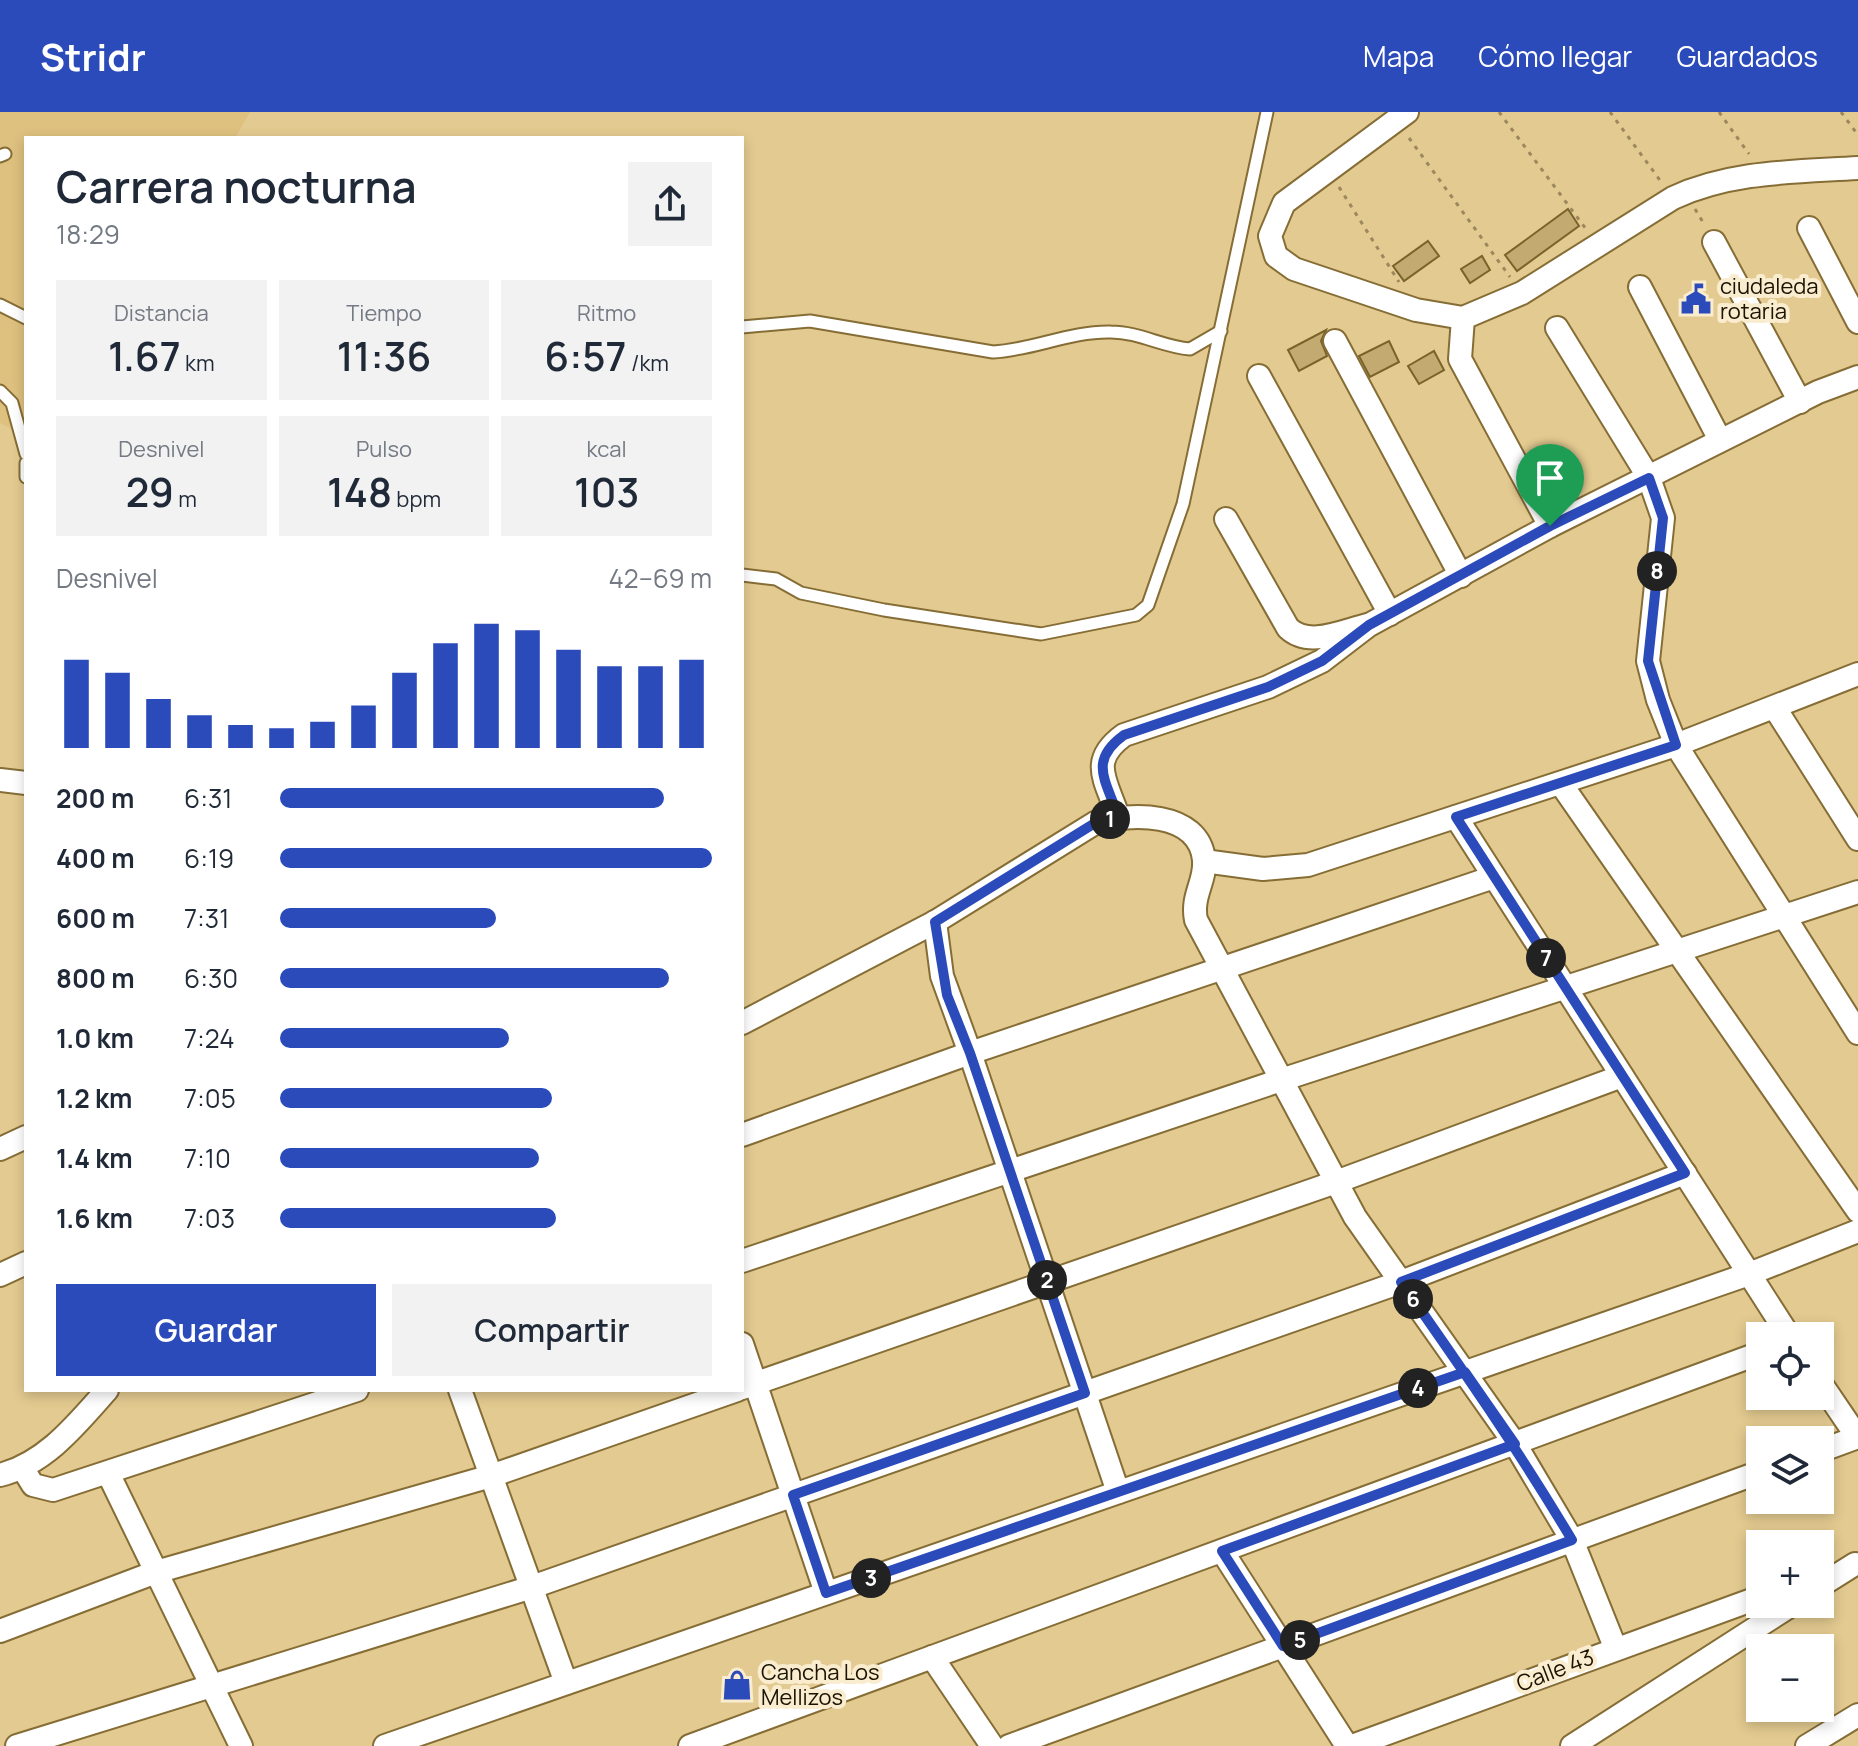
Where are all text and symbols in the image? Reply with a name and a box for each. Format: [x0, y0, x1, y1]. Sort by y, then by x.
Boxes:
text: Stridr [40, 30, 146, 82]
text: Mapa [1363, 37, 1434, 75]
text: Cómo llegar [1478, 37, 1632, 75]
text: Guardados [1676, 37, 1818, 75]
text: Carrera nocturna [56, 156, 417, 216]
button: share [628, 162, 712, 246]
text: 18:29 [56, 216, 120, 252]
place label: ciudaleda rotaria [1720, 271, 1819, 326]
public building icon: ciudaleda rotaria [1679, 282, 1713, 316]
text: Distancia [114, 298, 209, 328]
text: Tiempo [346, 298, 422, 328]
text: Ritmo [577, 298, 636, 328]
text: 1.67 [108, 328, 181, 383]
text: 11:36 [337, 328, 431, 383]
text: 6:57 [544, 328, 627, 383]
text: km [181, 348, 215, 378]
text: /km [627, 348, 669, 378]
text: Desnivel [118, 434, 204, 464]
text: Pulso [356, 434, 412, 464]
text: kcal [587, 434, 627, 464]
pin [1516, 444, 1584, 526]
icon: arrive [1528, 456, 1572, 500]
text: 29 [126, 464, 174, 519]
text: 148 [327, 464, 392, 519]
text: 103 [574, 464, 639, 519]
text: m [174, 484, 197, 514]
text: bpm [392, 484, 441, 514]
pin: 8 [1637, 551, 1677, 591]
text: 8 [1650, 556, 1664, 586]
text: Desnivel [56, 560, 158, 596]
text: 42–69 m [609, 560, 712, 596]
text: 200 m [56, 780, 134, 816]
text: 6:31 [184, 780, 232, 816]
pin: 1 [1090, 799, 1130, 839]
text: 1 [1105, 804, 1115, 834]
text: 400 m [56, 840, 135, 876]
text: 6:19 [184, 840, 234, 876]
text: 600 m [56, 900, 135, 936]
text: 7:31 [184, 900, 229, 936]
pin: 7 [1526, 938, 1566, 978]
text: 7 [1540, 943, 1552, 973]
text: 800 m [56, 960, 135, 996]
text: 6:30 [184, 960, 238, 996]
text: 1.0 km [56, 1020, 134, 1056]
text: 7:24 [184, 1020, 234, 1056]
text: 1.2 km [56, 1080, 132, 1116]
text: 7:05 [184, 1080, 236, 1116]
text: 1.4 km [56, 1140, 133, 1176]
text: 7:10 [184, 1140, 231, 1176]
text: 1.6 km [56, 1200, 133, 1236]
text: 7:03 [184, 1200, 235, 1236]
pin: 2 [1027, 1260, 1067, 1300]
text: 2 [1040, 1265, 1054, 1295]
pin: 6 [1393, 1279, 1433, 1319]
button: Guardar [56, 1284, 376, 1376]
button: Compartir [392, 1284, 712, 1376]
text: 6 [1406, 1284, 1420, 1314]
map controls [1746, 1322, 1834, 1722]
button: locate [1746, 1322, 1834, 1410]
pin: 4 [1398, 1368, 1438, 1408]
text: 4 [1411, 1373, 1425, 1403]
button: layers [1746, 1426, 1834, 1514]
button: + [1746, 1530, 1834, 1618]
pin: 3 [851, 1558, 891, 1598]
text: 3 [865, 1563, 877, 1593]
pin: 5 [1280, 1620, 1320, 1660]
text: 5 [1294, 1625, 1306, 1655]
button: − [1746, 1634, 1834, 1722]
street label: Calle 43 [1512, 1642, 1598, 1698]
place label: Cancha Los Mellizos [761, 1657, 880, 1712]
shop icon: Cancha Los Mellizos [720, 1668, 754, 1702]

